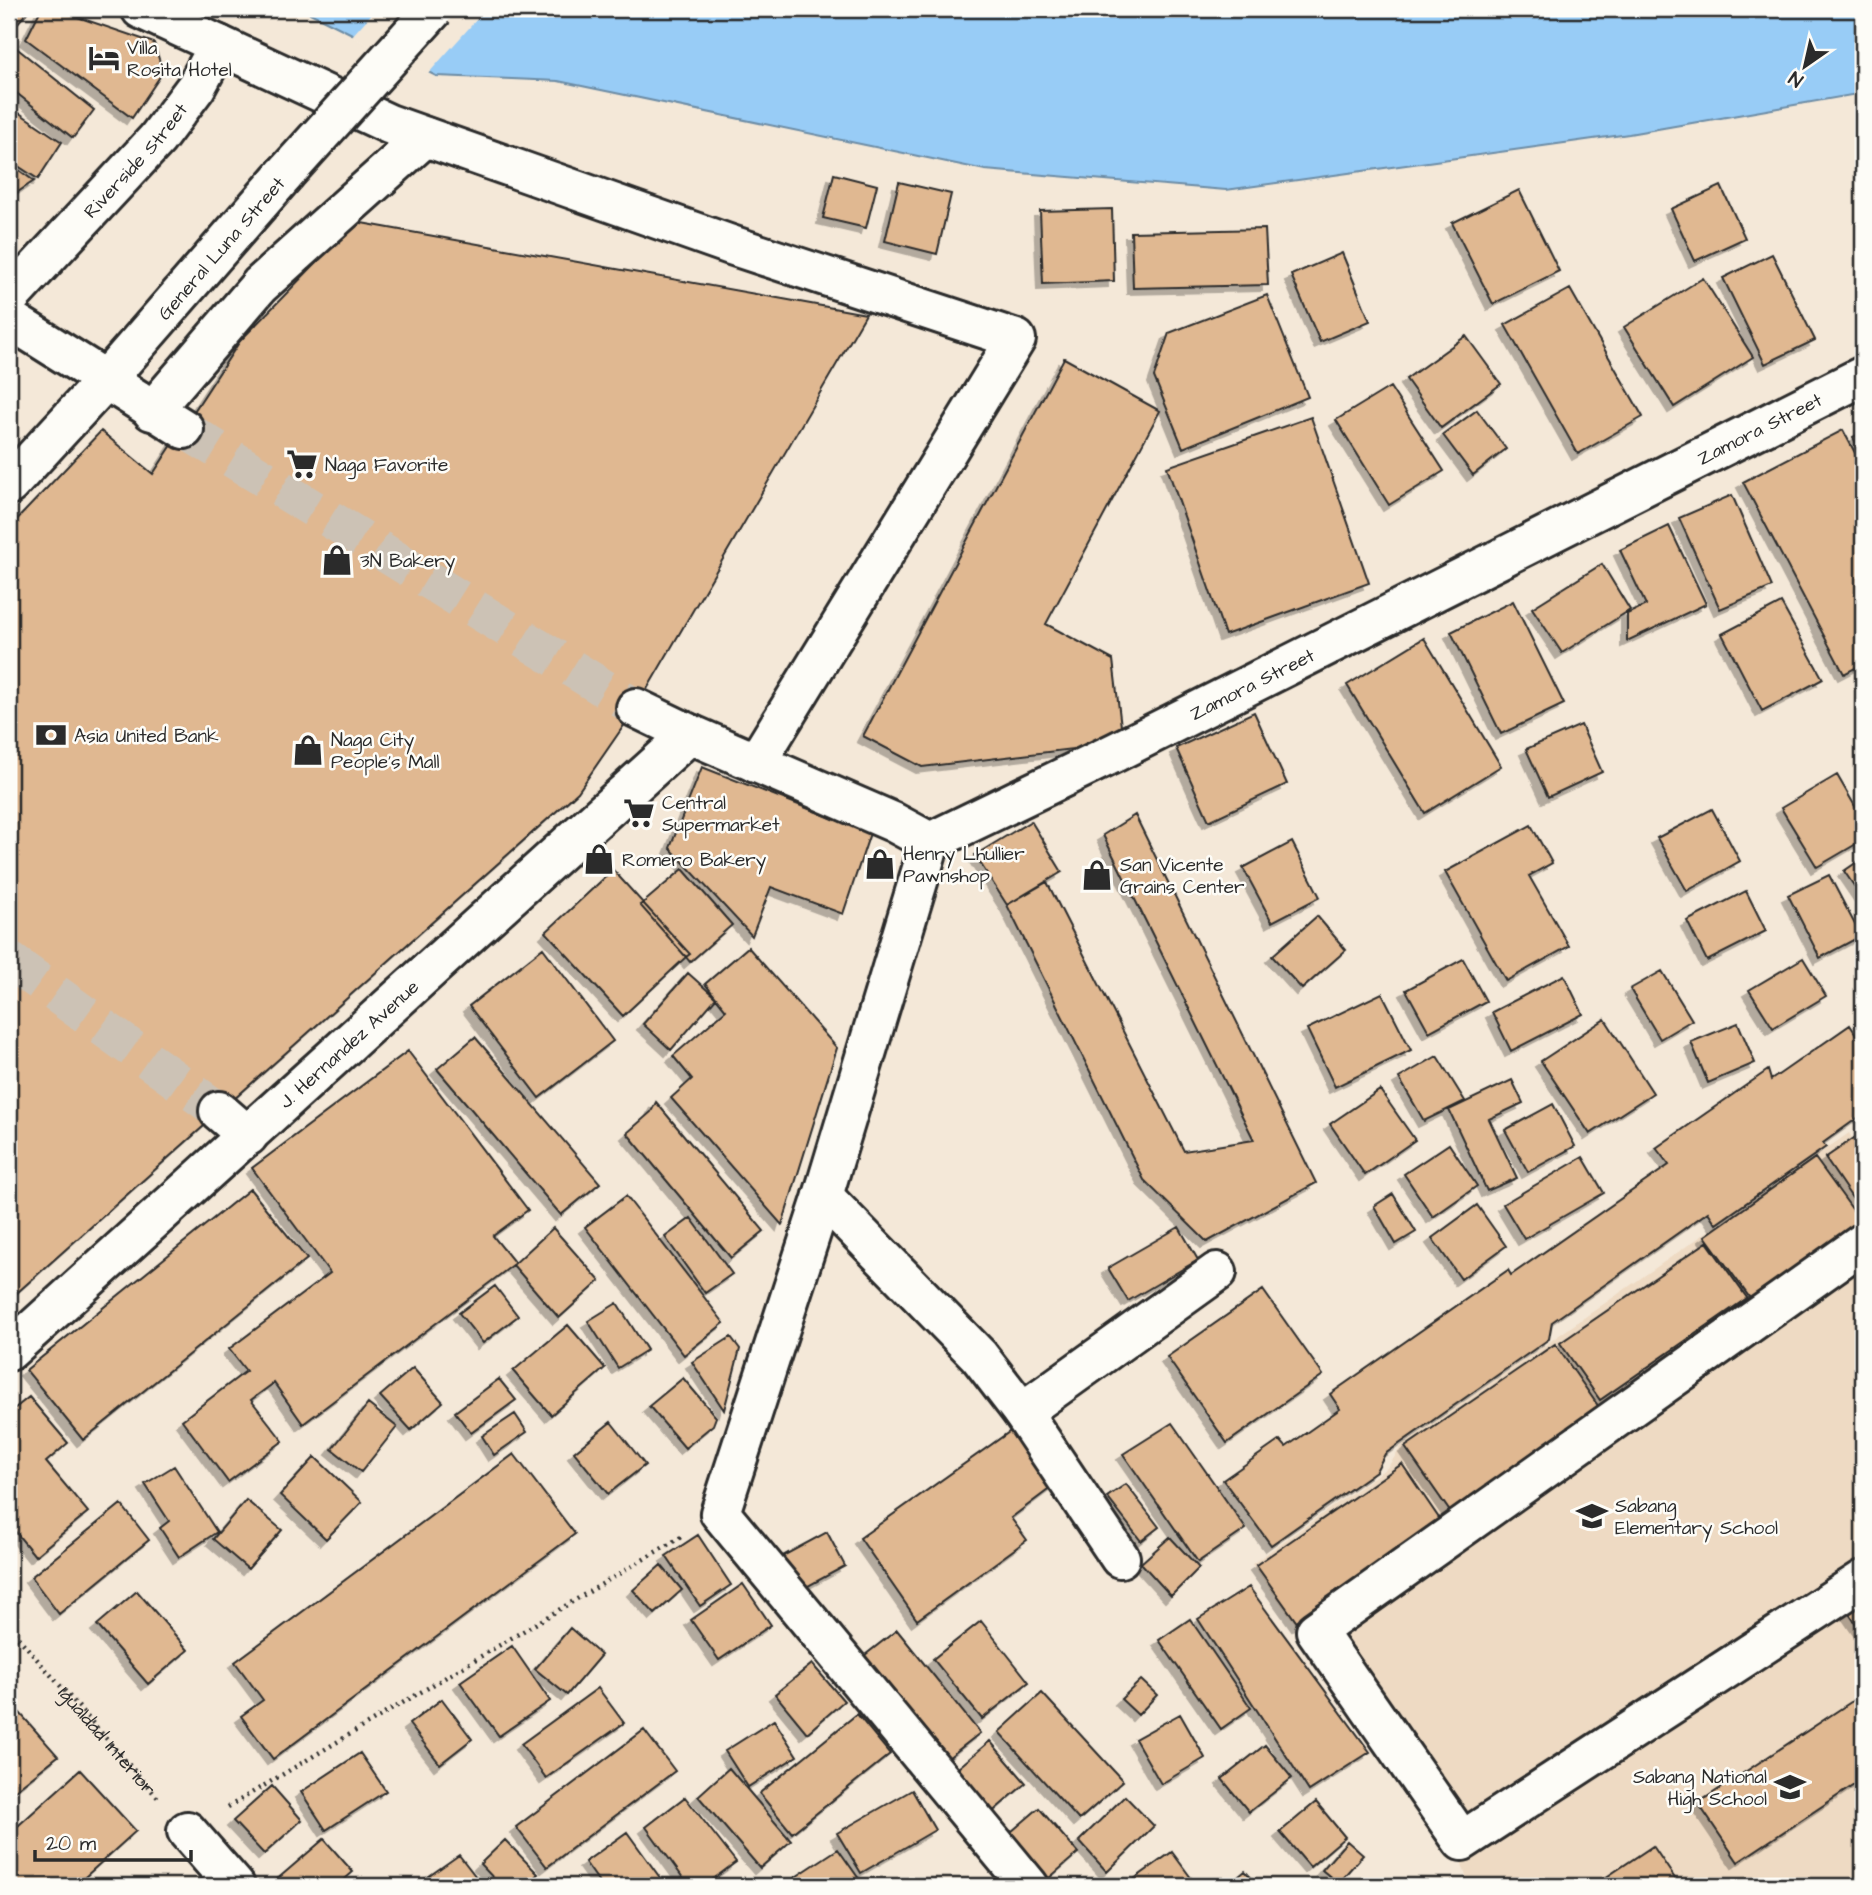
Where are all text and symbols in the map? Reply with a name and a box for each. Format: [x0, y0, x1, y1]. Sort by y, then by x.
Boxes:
north arrow [1770, 32, 1840, 102]
place label: Villa Rosita Hotel [127, 35, 232, 84]
hotel icon: Villa Rosita Hotel [87, 41, 121, 75]
text: N [1784, 64, 1809, 93]
street label: Riverside Street [78, 97, 195, 225]
street label: General Luna Street [152, 171, 292, 326]
street label: Zamora Street [1693, 387, 1827, 472]
supermarket icon: Naga Favorite [285, 447, 319, 481]
place label: Naga Favorite [325, 452, 448, 480]
shop icon: 3N Bakery [320, 543, 354, 577]
place label: 3N Bakery [360, 548, 456, 576]
street label: Zamora Street [1186, 642, 1320, 728]
bank icon: Asia United Bank [34, 718, 68, 752]
place label: Asia United Bank [74, 723, 219, 750]
place label: Naga City People's Mall [331, 727, 440, 776]
shop icon: Naga City People's Mall [291, 733, 325, 767]
place label: Central Supermarket [662, 790, 780, 839]
supermarket icon: Central Supermarket [622, 796, 656, 830]
place label: Henry Lhullier Pawnshop [903, 841, 1025, 890]
shop icon: Romero Bakery [582, 842, 616, 876]
place label: Romero Bakery [622, 847, 767, 875]
shop icon: Henry Lhullier Pawnshop [863, 847, 897, 881]
place label: San Vicente Grains Center [1120, 852, 1245, 901]
shop icon: San Vicente Grains Center [1080, 858, 1114, 892]
street label: J. Hernandez Avenue [274, 974, 425, 1115]
place label: Sabang Elementary School [1615, 1493, 1778, 1543]
school or university icon: Sabang Elementary School [1575, 1499, 1609, 1533]
street label: Igualdad Interior [51, 1681, 162, 1802]
place label: Sabang National High School [1633, 1764, 1767, 1814]
school or university icon: Sabang National High School [1773, 1770, 1807, 1804]
scale bar [35, 1818, 191, 1862]
text: 20 m [46, 1829, 97, 1858]

